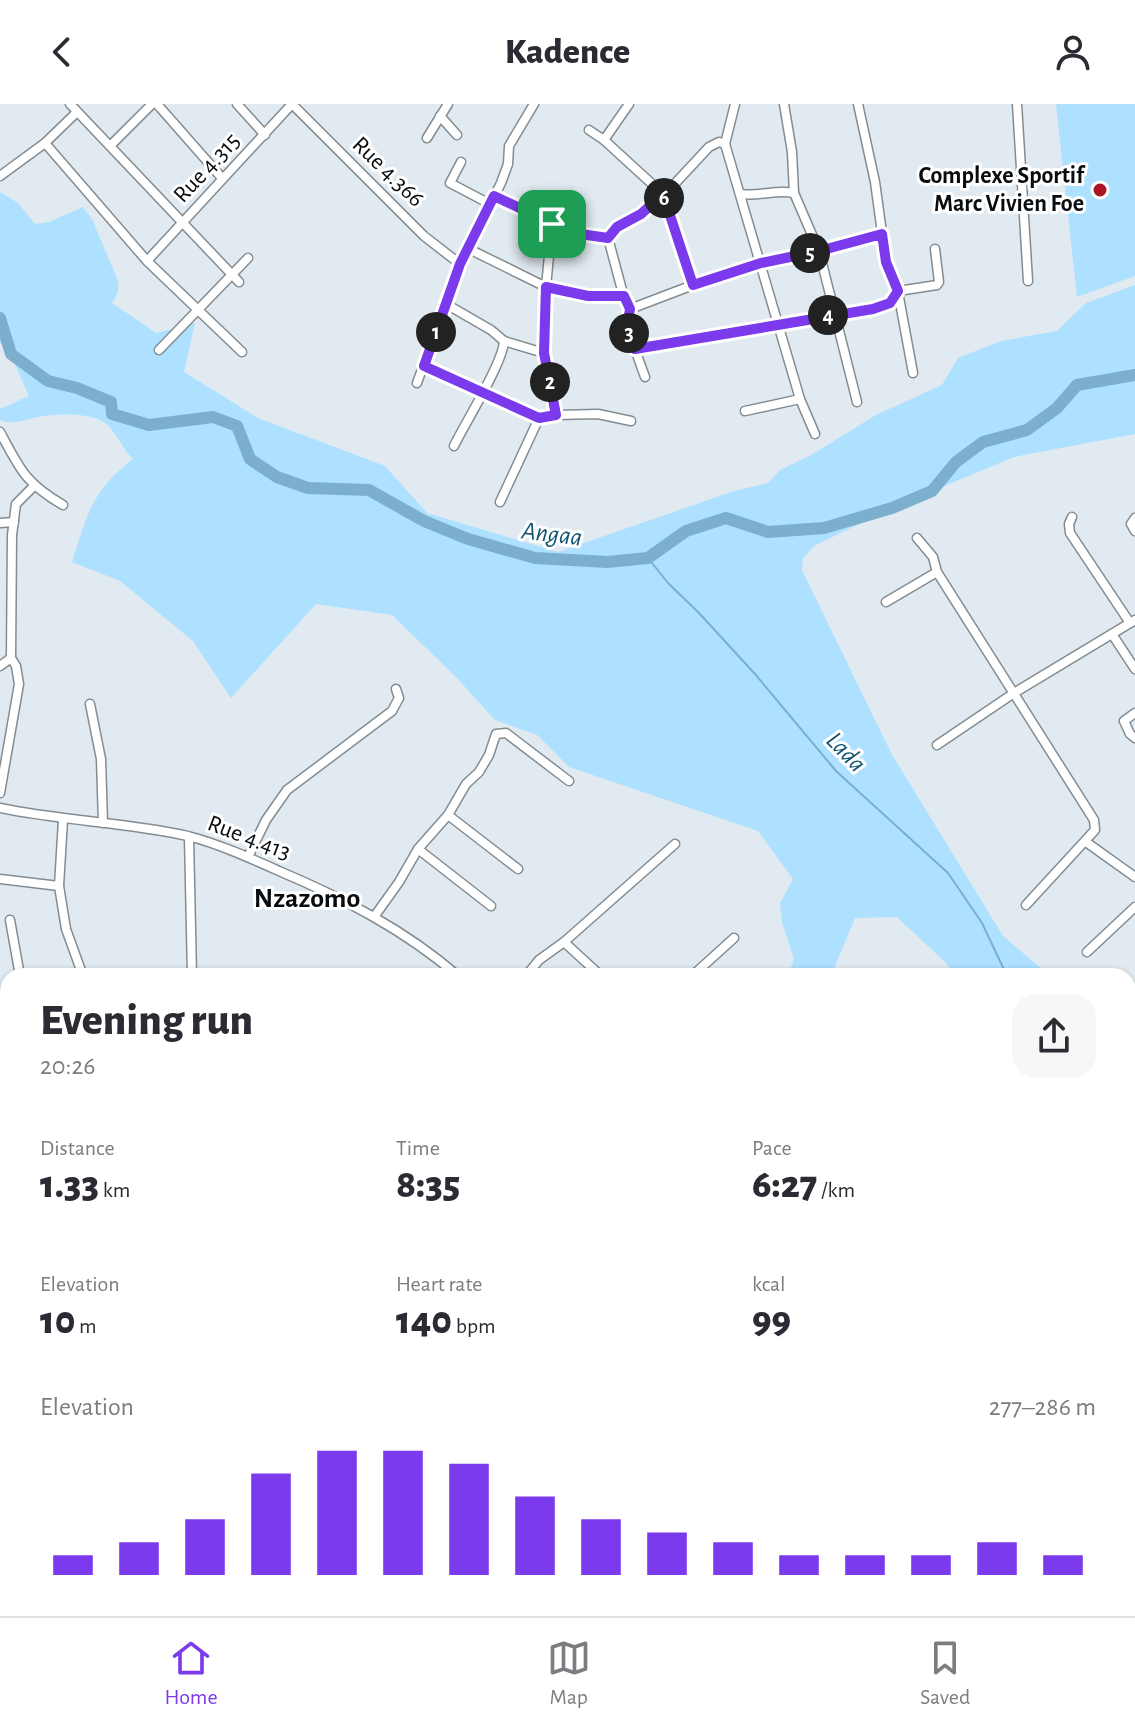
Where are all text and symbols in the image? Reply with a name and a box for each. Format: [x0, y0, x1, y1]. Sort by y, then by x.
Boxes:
icon: back [40, 30, 84, 74]
icon: person [1051, 30, 1095, 74]
text: Kadence [505, 34, 630, 70]
street label: Rue 4.315 [169, 129, 245, 207]
street label: Rue 4.366 [347, 132, 429, 212]
place label: Complexe Sportif Marc Vivien Foe [918, 164, 1086, 216]
pin: 6 [644, 178, 684, 218]
marker: Complexe Sportif Marc Vivien Foe [1091, 181, 1109, 199]
text: 6 [659, 187, 669, 209]
pin [518, 190, 586, 258]
icon: arrive [530, 202, 574, 246]
pin: 5 [790, 233, 830, 273]
text: 5 [805, 242, 815, 264]
pin: 4 [808, 295, 848, 335]
text: 4 [822, 304, 834, 326]
pin: 1 [416, 312, 456, 352]
pin: 3 [609, 313, 649, 353]
text: 1 [432, 321, 440, 343]
text: 3 [624, 322, 634, 344]
pin: 2 [530, 362, 570, 402]
text: 2 [545, 371, 555, 393]
water label: Angaa [519, 517, 584, 551]
water label: Lada [821, 727, 871, 777]
street label: Rue 4.413 [204, 811, 294, 865]
district label: Nzazomo [254, 885, 360, 913]
button: share [1012, 994, 1096, 1078]
text: Evening run [40, 999, 253, 1043]
text: 20:26 [40, 1053, 96, 1079]
text: Distance [40, 1137, 115, 1159]
text: Time [396, 1137, 440, 1159]
text: Pace [752, 1137, 792, 1159]
text: 1.33 [40, 1165, 99, 1205]
text: 8:35 [396, 1165, 460, 1205]
text: 6:27 [752, 1165, 817, 1205]
text: km [99, 1179, 130, 1201]
text: /km [817, 1179, 855, 1201]
text: Elevation [40, 1273, 120, 1295]
text: Heart rate [396, 1273, 482, 1295]
text: kcal [752, 1273, 786, 1295]
text: 10 [40, 1301, 75, 1341]
text: 140 [396, 1301, 452, 1341]
text: 99 [752, 1301, 791, 1341]
text: m [75, 1315, 97, 1337]
text: bpm [452, 1315, 496, 1337]
text: Elevation [40, 1394, 134, 1420]
text: 277–286 m [989, 1394, 1096, 1420]
tab: Home [165, 1636, 218, 1710]
tab: Map [547, 1636, 591, 1710]
tab: Saved [920, 1636, 970, 1710]

